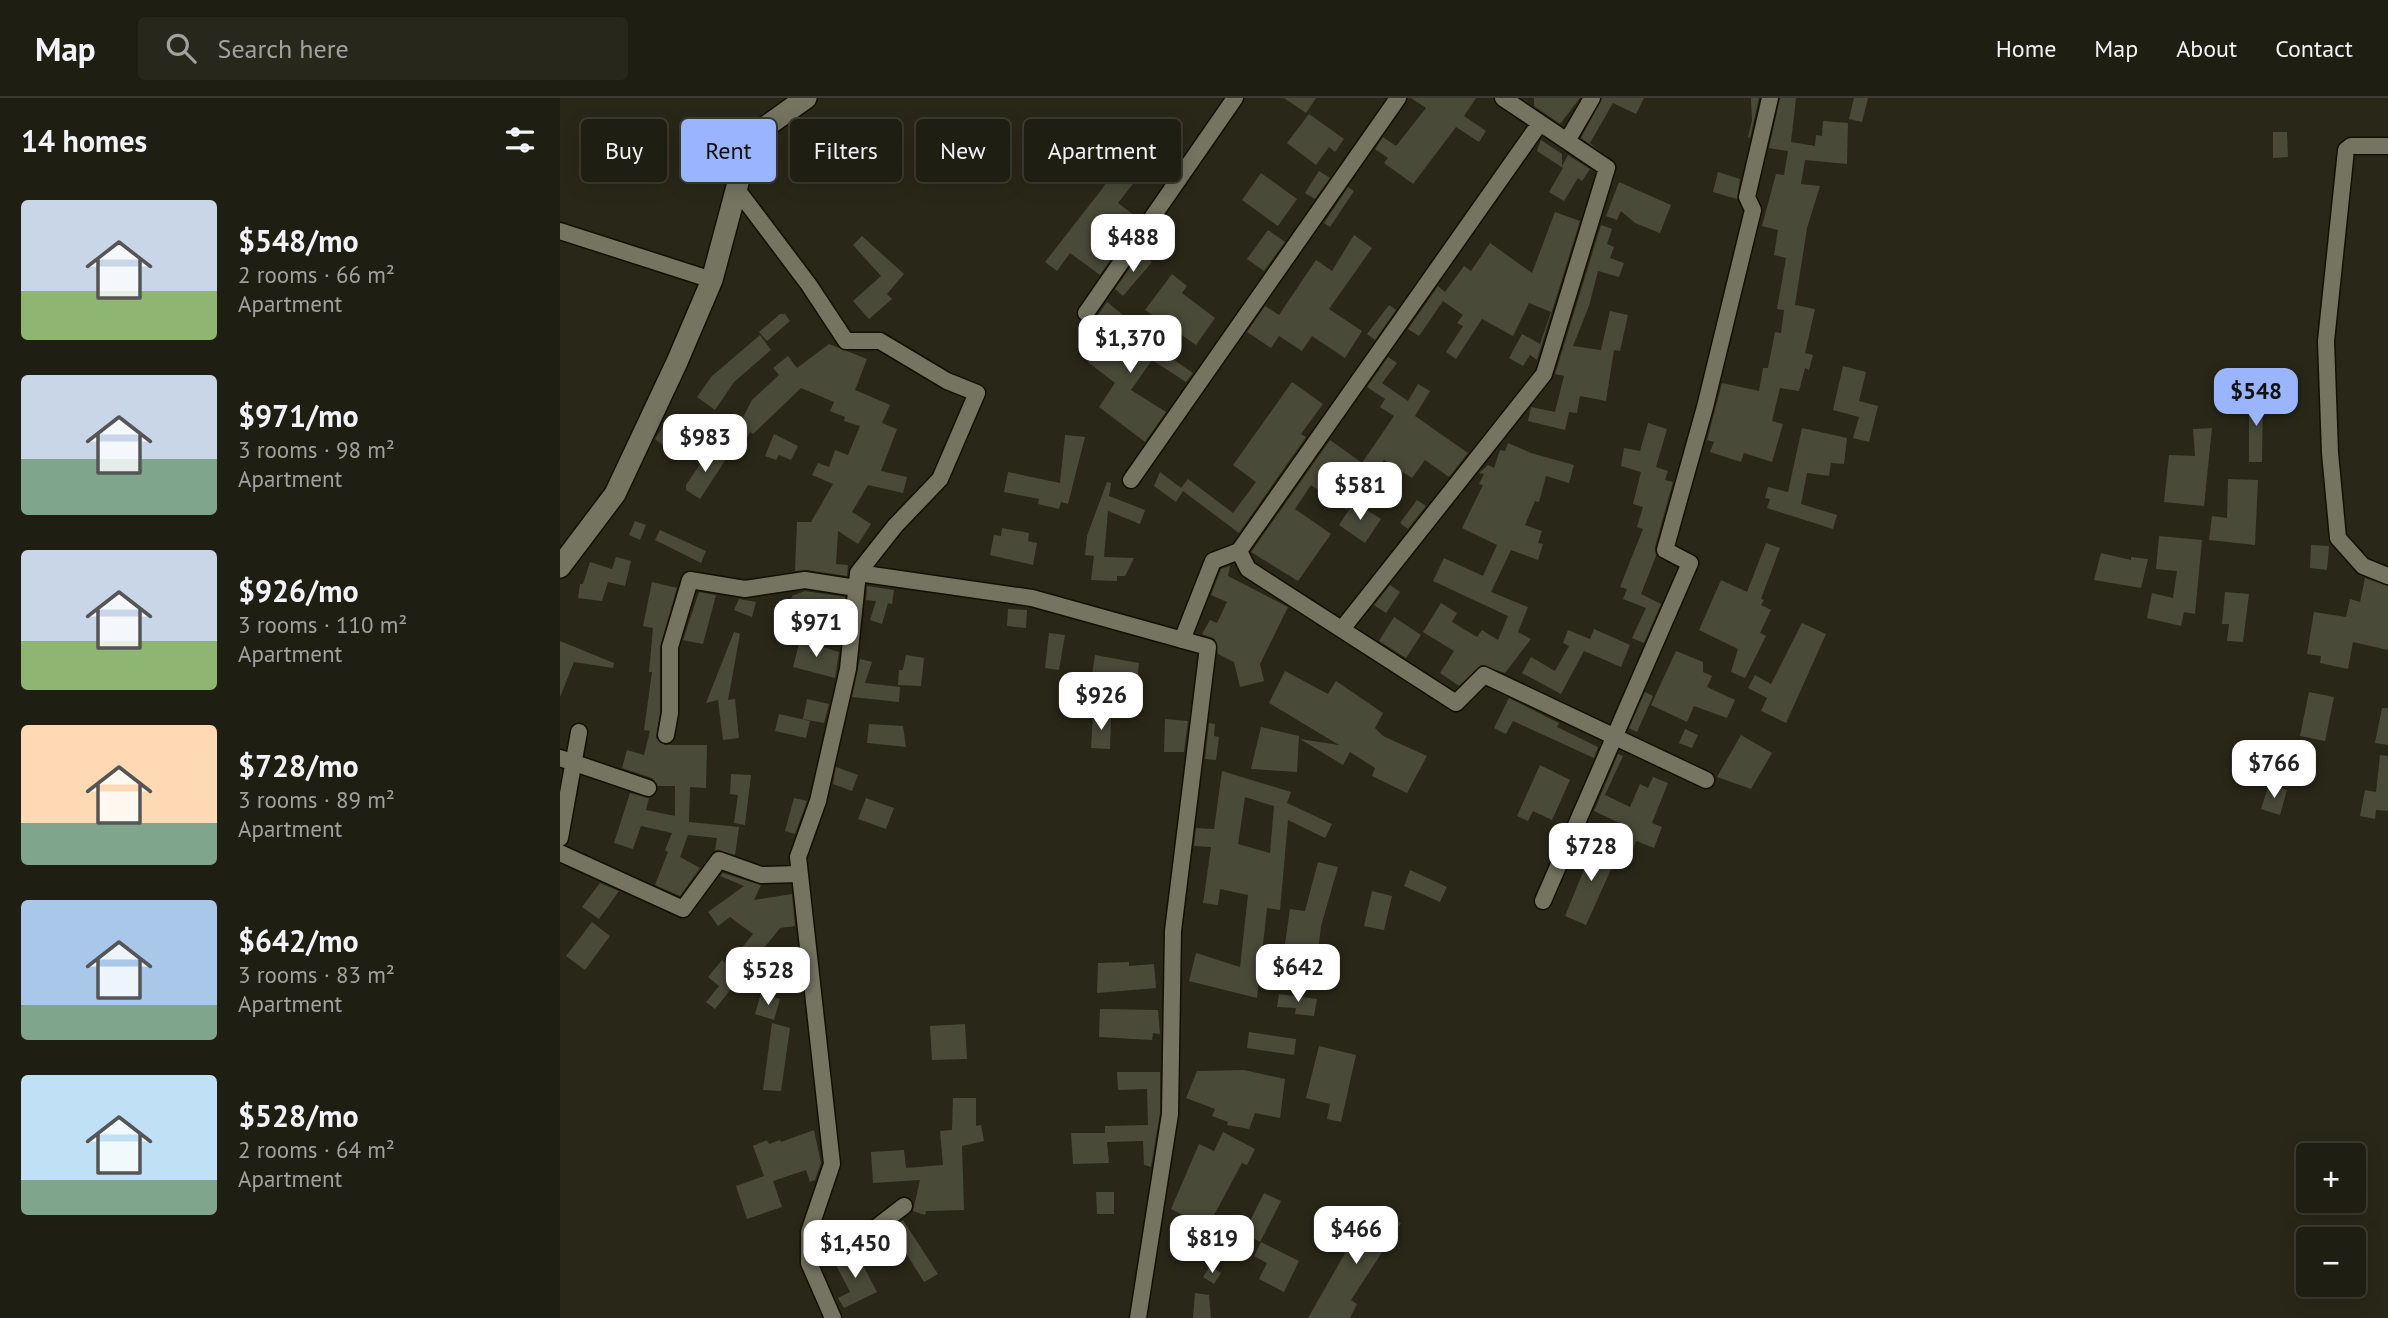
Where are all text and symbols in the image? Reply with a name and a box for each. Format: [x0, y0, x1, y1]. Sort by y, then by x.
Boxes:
search box [138, 17, 628, 80]
text: Map [35, 27, 96, 70]
icon: search [162, 29, 200, 67]
text: Search here [218, 32, 349, 65]
text: Home [1996, 33, 2056, 64]
text: Map [2094, 33, 2138, 64]
text: About [2176, 33, 2237, 64]
text: Contact [2275, 33, 2353, 64]
chip: Buy [581, 119, 667, 182]
chip: Rent [681, 119, 776, 182]
chip: Filters [790, 119, 902, 182]
chip: New [916, 119, 1010, 182]
chip: Apartment [1024, 119, 1181, 182]
text: 14 homes [21, 121, 147, 160]
icon: filters [501, 121, 539, 159]
pin: $488 [1092, 214, 1174, 274]
text: $548/mo [238, 221, 359, 260]
text: $488 [1107, 222, 1159, 251]
icon: home [77, 228, 161, 312]
text: 2 rooms · 66 m² [238, 260, 395, 289]
text: Apartment [238, 289, 342, 318]
pin: $1,370 [1073, 316, 1187, 375]
text: $1,370 [1094, 323, 1166, 352]
pin: $548 [2215, 368, 2297, 428]
text: $548 [2230, 376, 2282, 405]
text: $971/mo [238, 396, 359, 435]
icon: home [77, 403, 161, 487]
pin: $983 [664, 414, 746, 474]
text: $983 [679, 422, 731, 451]
text: 3 rooms · 98 m² [238, 435, 395, 464]
pin: $581 [1319, 462, 1401, 522]
text: Apartment [238, 464, 342, 493]
text: $581 [1334, 470, 1386, 499]
text: $926/mo [238, 571, 359, 610]
icon: home [77, 578, 161, 662]
pin: $971 [775, 600, 857, 659]
text: $971 [790, 607, 842, 636]
text: 3 rooms · 110 m² [238, 610, 407, 639]
text: Apartment [238, 639, 342, 668]
pin: $926 [1060, 672, 1142, 732]
text: $926 [1075, 680, 1127, 709]
pin: $766 [2233, 740, 2315, 800]
text: $728/mo [238, 746, 359, 785]
text: $766 [2248, 748, 2300, 777]
icon: home [77, 753, 161, 837]
text: 3 rooms · 89 m² [238, 785, 395, 814]
text: Apartment [238, 814, 342, 843]
pin: $728 [1550, 824, 1632, 883]
text: $728 [1565, 831, 1617, 860]
text: $642/mo [238, 921, 359, 960]
icon: home [77, 928, 161, 1012]
pin: $642 [1257, 944, 1339, 1004]
pin: $528 [727, 948, 809, 1007]
text: $642 [1272, 952, 1324, 981]
text: $528 [742, 955, 794, 984]
text: 3 rooms · 83 m² [238, 960, 395, 989]
text: Apartment [238, 989, 342, 1018]
text: $528/mo [238, 1096, 359, 1135]
icon: home [77, 1103, 161, 1187]
text: 2 rooms · 64 m² [238, 1135, 395, 1164]
map controls [2296, 1143, 2366, 1297]
button: + [2296, 1143, 2366, 1213]
text: Apartment [238, 1164, 342, 1193]
pin: $466 [1315, 1206, 1397, 1266]
text: $466 [1330, 1214, 1382, 1243]
pin: $819 [1171, 1216, 1253, 1275]
pin: $1,450 [798, 1220, 912, 1280]
text: $819 [1186, 1223, 1238, 1252]
button: − [2296, 1227, 2366, 1297]
text: $1,450 [819, 1228, 891, 1257]

